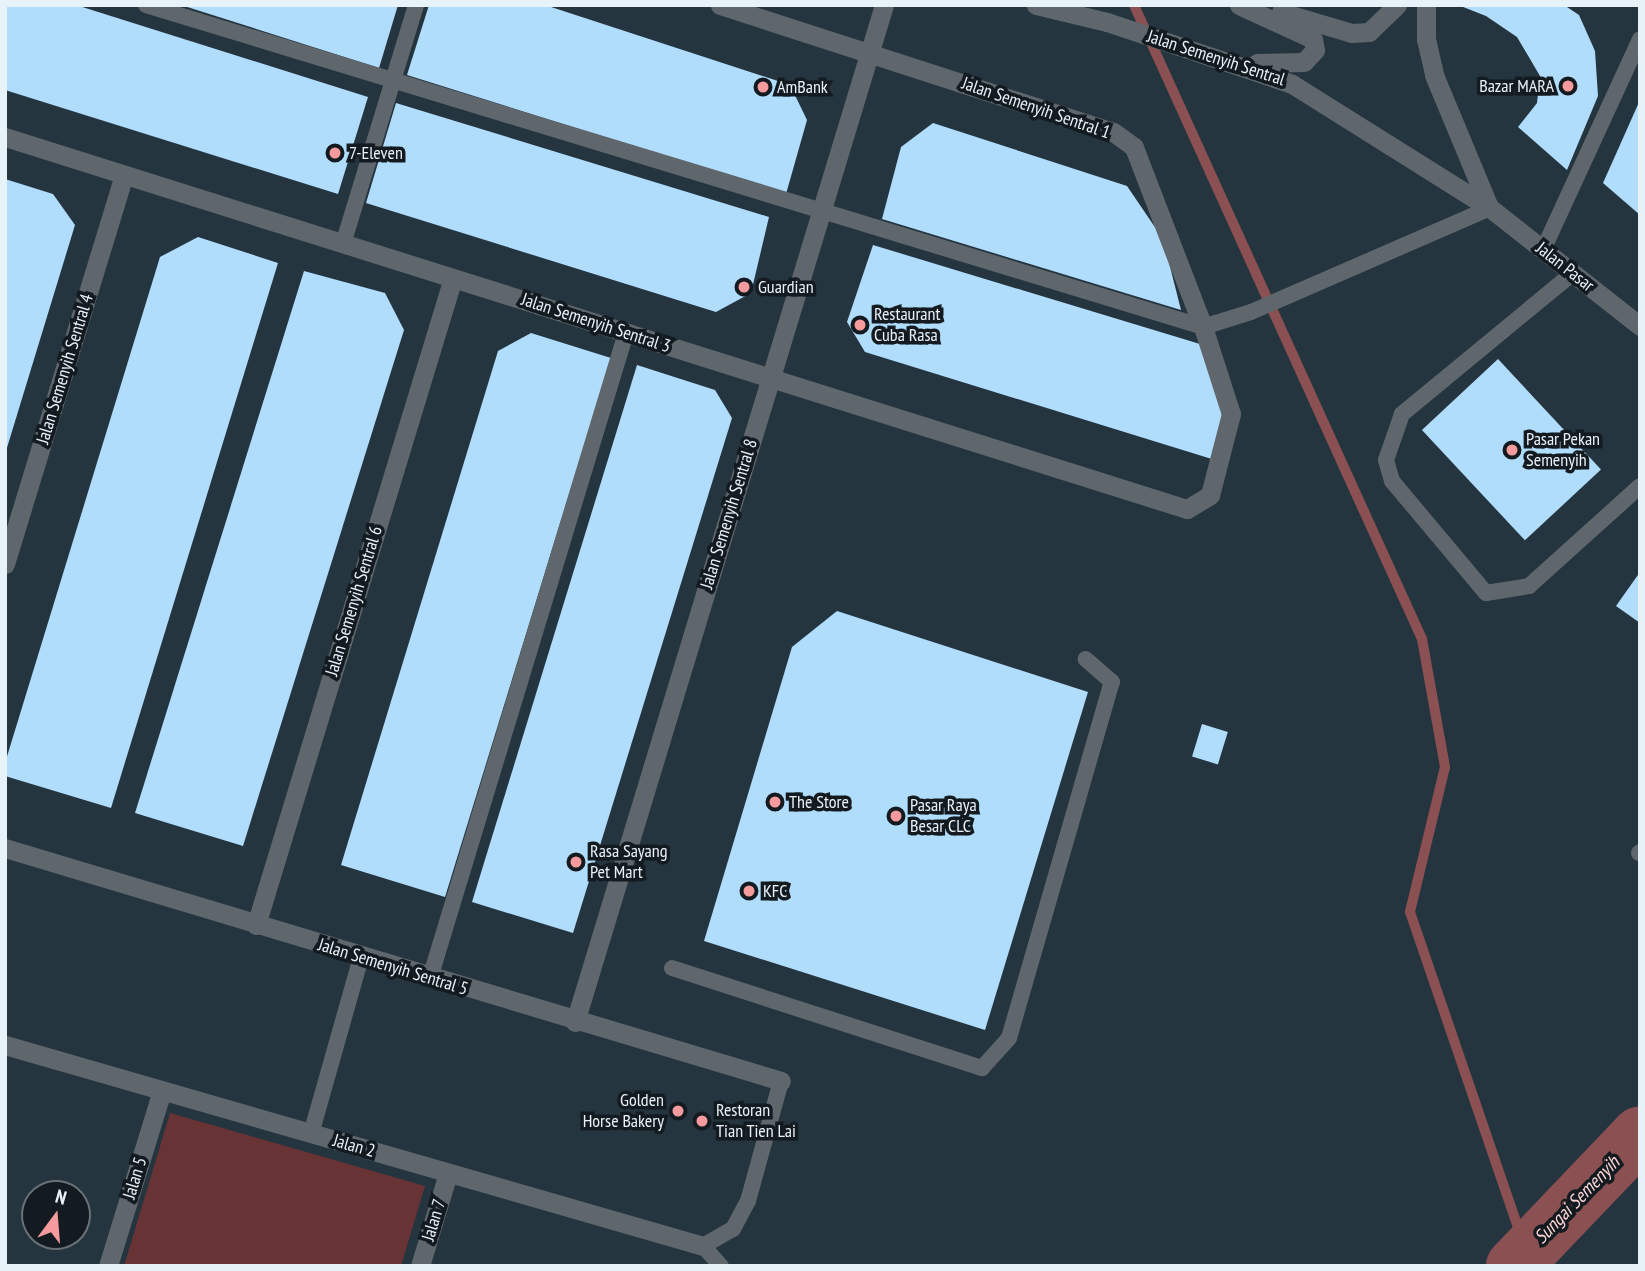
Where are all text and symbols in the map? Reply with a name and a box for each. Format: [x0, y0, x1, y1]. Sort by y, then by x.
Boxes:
street label: Jalan Semenyih Sentral [1144, 26, 1288, 90]
street label: Jalan Semenyih Sentral 1 [959, 72, 1113, 144]
place label: Bazar MARA [1479, 75, 1554, 97]
place label: AmBank [777, 76, 828, 98]
marker: Bazar MARA [1560, 78, 1576, 94]
marker: AmBank [755, 79, 771, 95]
place label: 7-Eleven [349, 142, 403, 164]
marker: 7-Eleven [327, 145, 343, 161]
street label: Jalan Pasar [1532, 238, 1598, 296]
place label: Guardian [758, 276, 814, 298]
marker: Guardian [736, 279, 752, 295]
street label: Jalan Semenyih Sentral 3 [519, 289, 673, 357]
street label: Jalan Semenyih Sentral 4 [32, 291, 98, 447]
place label: Restaurant Cuba Rasa [874, 304, 940, 346]
marker: Restaurant Cuba Rasa [852, 317, 868, 333]
place label: Pasar Pekan Semenyih [1526, 429, 1600, 472]
street label: Jalan Semenyih Sentral 8 [696, 436, 762, 592]
marker: Pasar Pekan Semenyih [1504, 442, 1520, 458]
street label: Jalan Semenyih Sentral 6 [321, 523, 387, 679]
place label: The Store [789, 791, 849, 813]
marker: The Store [767, 794, 783, 810]
place label: Pasar Raya Besar CLC [910, 795, 977, 838]
marker: Pasar Raya Besar CLC [888, 808, 904, 824]
place label: Rasa Sayang Pet Mart [590, 841, 667, 884]
marker: Rasa Sayang Pet Mart [568, 854, 584, 870]
place label: KFC [763, 880, 788, 902]
marker: KFC [741, 883, 757, 899]
street label: Jalan Semenyih Sentral 5 [315, 934, 471, 1000]
place label: Golden Horse Bakery [583, 1090, 664, 1132]
place label: Restoran Tian Tien Lai [716, 1100, 796, 1142]
marker: Golden Horse Bakery [670, 1103, 686, 1119]
marker: Restoran Tian Tien Lai [694, 1113, 710, 1129]
street label: Jalan 2 [330, 1130, 378, 1162]
water label: Sungai Semenyih [1530, 1151, 1624, 1249]
street label: Jalan 5 [118, 1154, 152, 1202]
north arrow [21, 1180, 91, 1250]
text: N [53, 1184, 69, 1210]
street label: Jalan 7 [417, 1196, 451, 1244]

